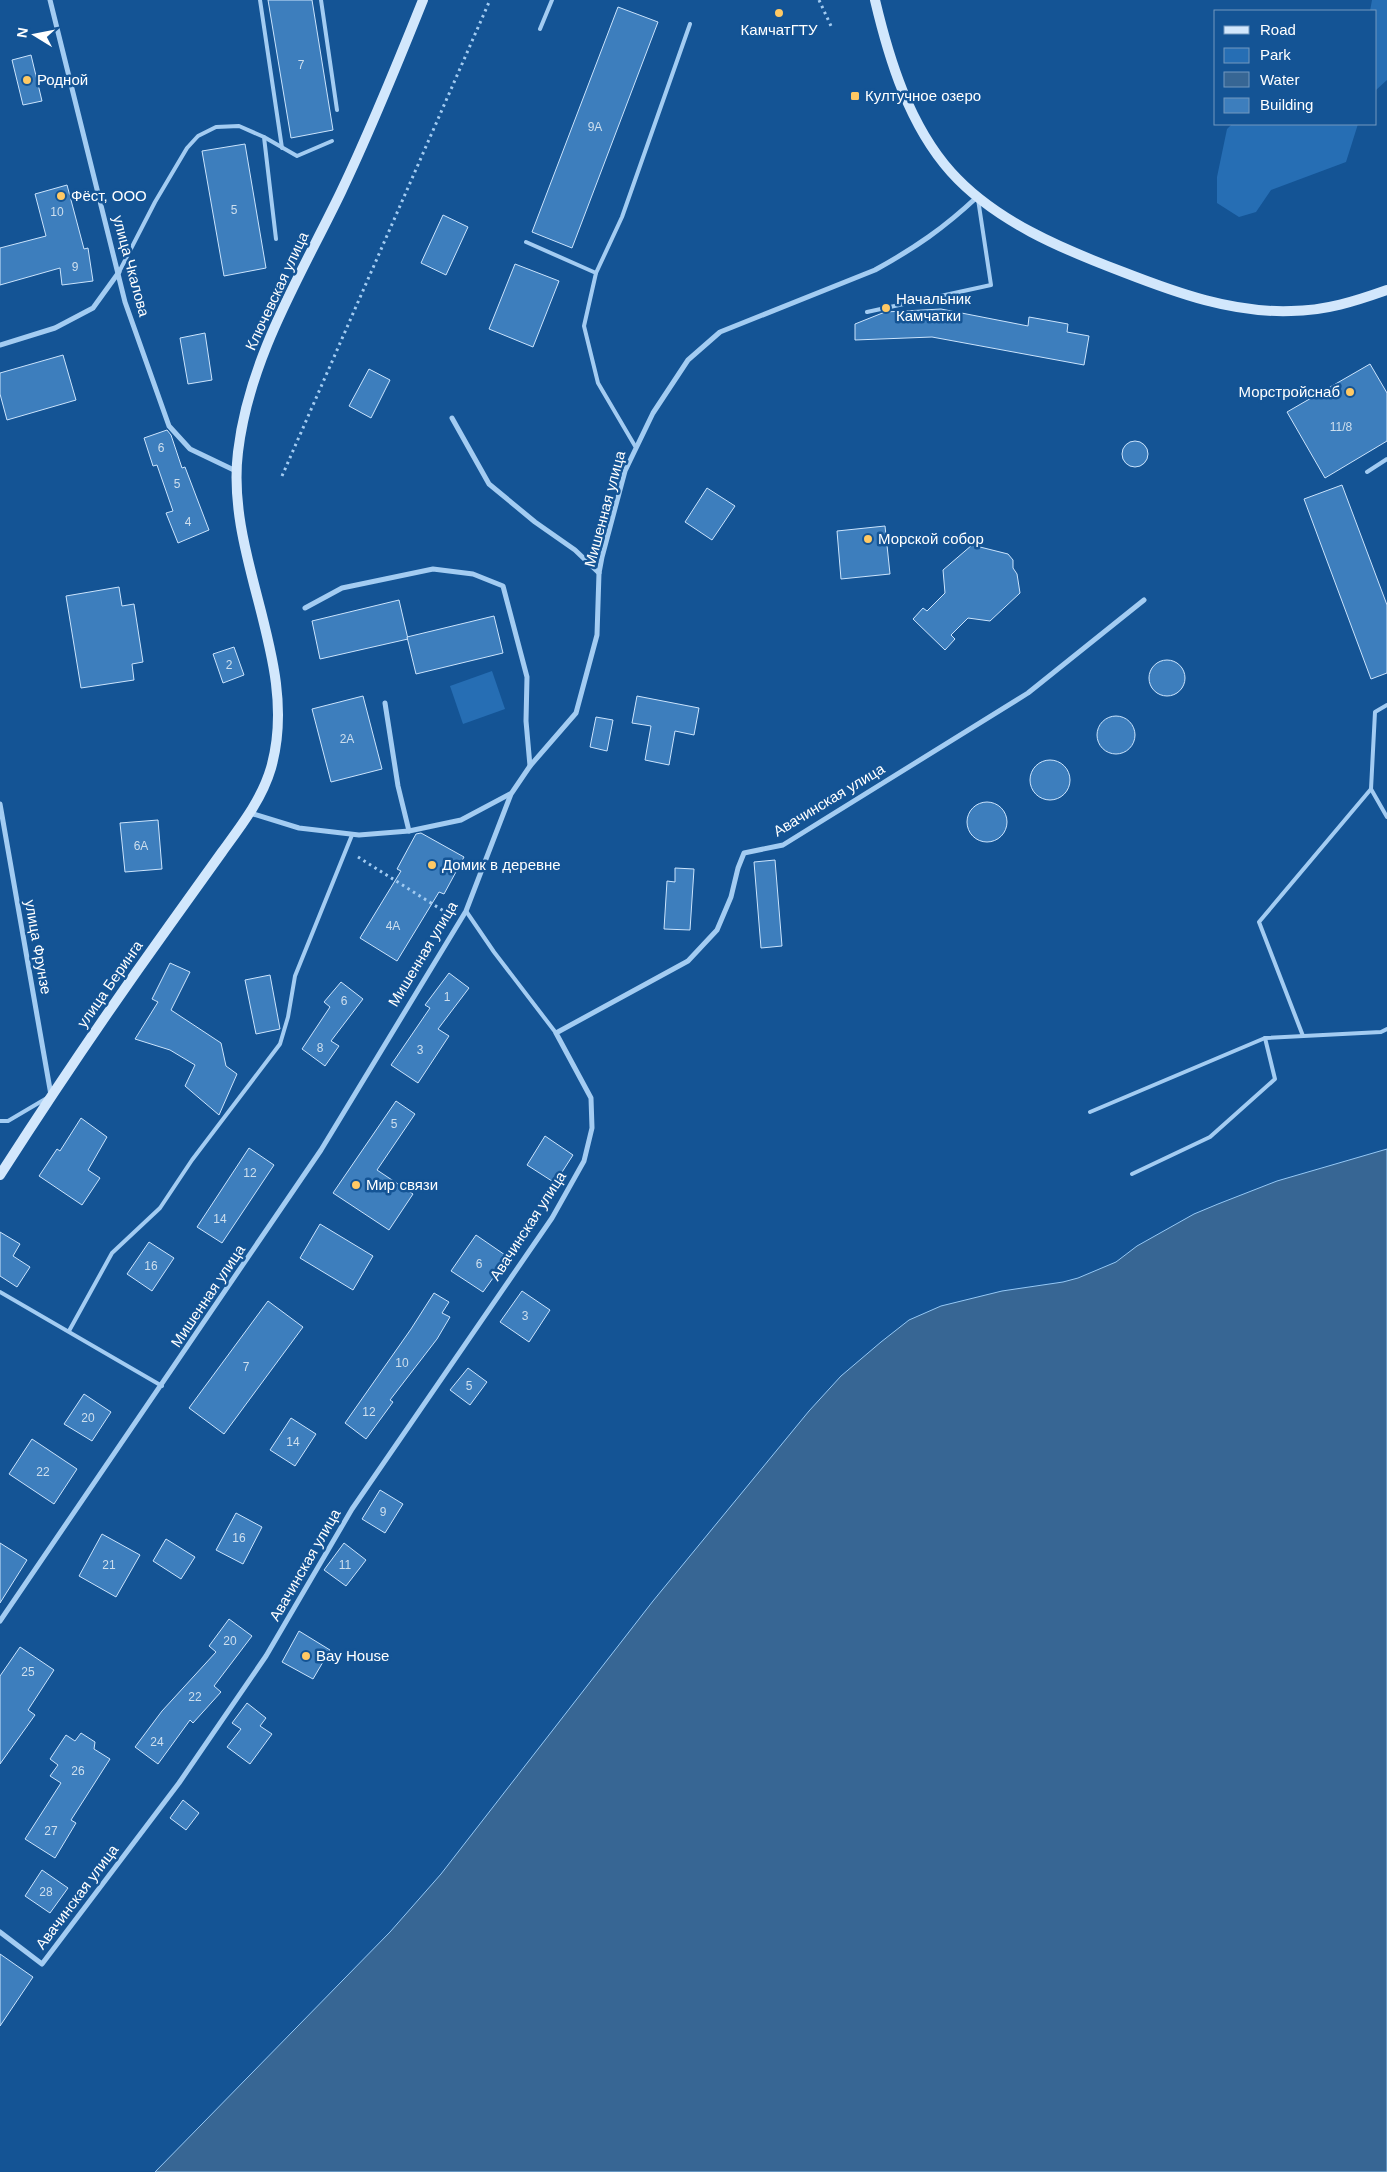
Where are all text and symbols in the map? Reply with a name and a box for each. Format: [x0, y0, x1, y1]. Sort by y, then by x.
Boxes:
marker: КамчатГТУ [773, 7, 785, 19]
north arrow [10, 10, 60, 60]
legend [1214, 10, 1377, 125]
place label: КамчатГТУ [741, 21, 818, 38]
text: Road [1260, 21, 1296, 38]
text: N [13, 26, 31, 39]
text: Park [1260, 46, 1291, 63]
house number: 7 [298, 58, 305, 72]
place label: Родной [37, 71, 88, 88]
text: Water [1260, 71, 1299, 88]
marker: Родной [21, 74, 33, 86]
place label: Култучное озеро [865, 87, 981, 104]
marker: Култучное озеро [849, 90, 861, 102]
text: Building [1260, 96, 1313, 113]
house number: 9А [588, 120, 602, 134]
place label: Фёст, ООО [71, 187, 147, 204]
marker: Фёст, ООО [55, 190, 67, 202]
house number: 5 [231, 203, 238, 217]
house number: 10 [50, 205, 64, 219]
street label: улица Чкалова [110, 213, 153, 319]
street label: Ключевская улица [242, 228, 312, 353]
house number: 9 [72, 260, 79, 274]
place label: Начальник Камчатки [896, 290, 971, 324]
marker: Начальник Камчатки [880, 302, 892, 314]
place label: Морстройснаб [1239, 383, 1340, 400]
marker: Морстройснаб [1344, 386, 1356, 398]
house number: 11/8 [1330, 420, 1353, 434]
house number: 6 [158, 441, 165, 455]
street label: Мишенная улица [581, 448, 628, 569]
house number: 5 [174, 477, 181, 491]
house number: 4 [185, 515, 192, 529]
place label: Морской собор [878, 530, 984, 547]
marker: Морской собор [862, 533, 874, 545]
house number: 2 [226, 658, 233, 672]
house number: 2А [340, 732, 354, 746]
street label: Авачинская улица [770, 759, 888, 839]
house number: 6А [134, 839, 148, 853]
place label: Домик в деревне [442, 856, 561, 873]
marker: Домик в деревне [426, 859, 438, 871]
street label: улица Фрунзе [22, 898, 55, 996]
street label: Мишенная улица [384, 898, 461, 1009]
house number: 4А [386, 919, 400, 933]
street label: улица Беринга [73, 936, 146, 1030]
house number: 1 [444, 990, 451, 1004]
house number: 6 [341, 994, 348, 1008]
house number: 8 [317, 1041, 324, 1055]
house number: 3 [417, 1043, 424, 1057]
house number: 5 [391, 1117, 398, 1131]
house number: 12 [243, 1166, 257, 1180]
street label: Авачинская улица [486, 1167, 570, 1283]
place label: Мир связи [366, 1176, 438, 1193]
marker: Мир связи [350, 1179, 362, 1191]
house number: 14 [213, 1212, 227, 1226]
street label: Мишенная улица [167, 1241, 248, 1350]
house number: 6 [476, 1257, 483, 1271]
house number: 16 [144, 1259, 158, 1273]
house number: 3 [522, 1309, 529, 1323]
house number: 10 [395, 1356, 409, 1370]
house number: 7 [243, 1360, 250, 1374]
house number: 5 [466, 1379, 473, 1393]
house number: 12 [362, 1405, 376, 1419]
house number: 20 [81, 1411, 95, 1425]
house number: 14 [286, 1435, 300, 1449]
house number: 22 [36, 1465, 50, 1479]
street label: Авачинская улица [266, 1505, 344, 1624]
house number: 9 [380, 1505, 387, 1519]
house number: 16 [232, 1531, 246, 1545]
house number: 21 [102, 1558, 116, 1572]
house number: 11 [339, 1558, 352, 1572]
house number: 20 [223, 1634, 237, 1648]
place label: Bay House [316, 1647, 389, 1664]
marker: Bay House [300, 1650, 312, 1662]
house number: 25 [21, 1665, 35, 1679]
house number: 22 [188, 1690, 202, 1704]
house number: 24 [150, 1735, 164, 1749]
house number: 26 [71, 1764, 85, 1778]
house number: 27 [44, 1824, 58, 1838]
street label: Авачинская улица [32, 1841, 122, 1952]
house number: 28 [39, 1885, 53, 1899]

